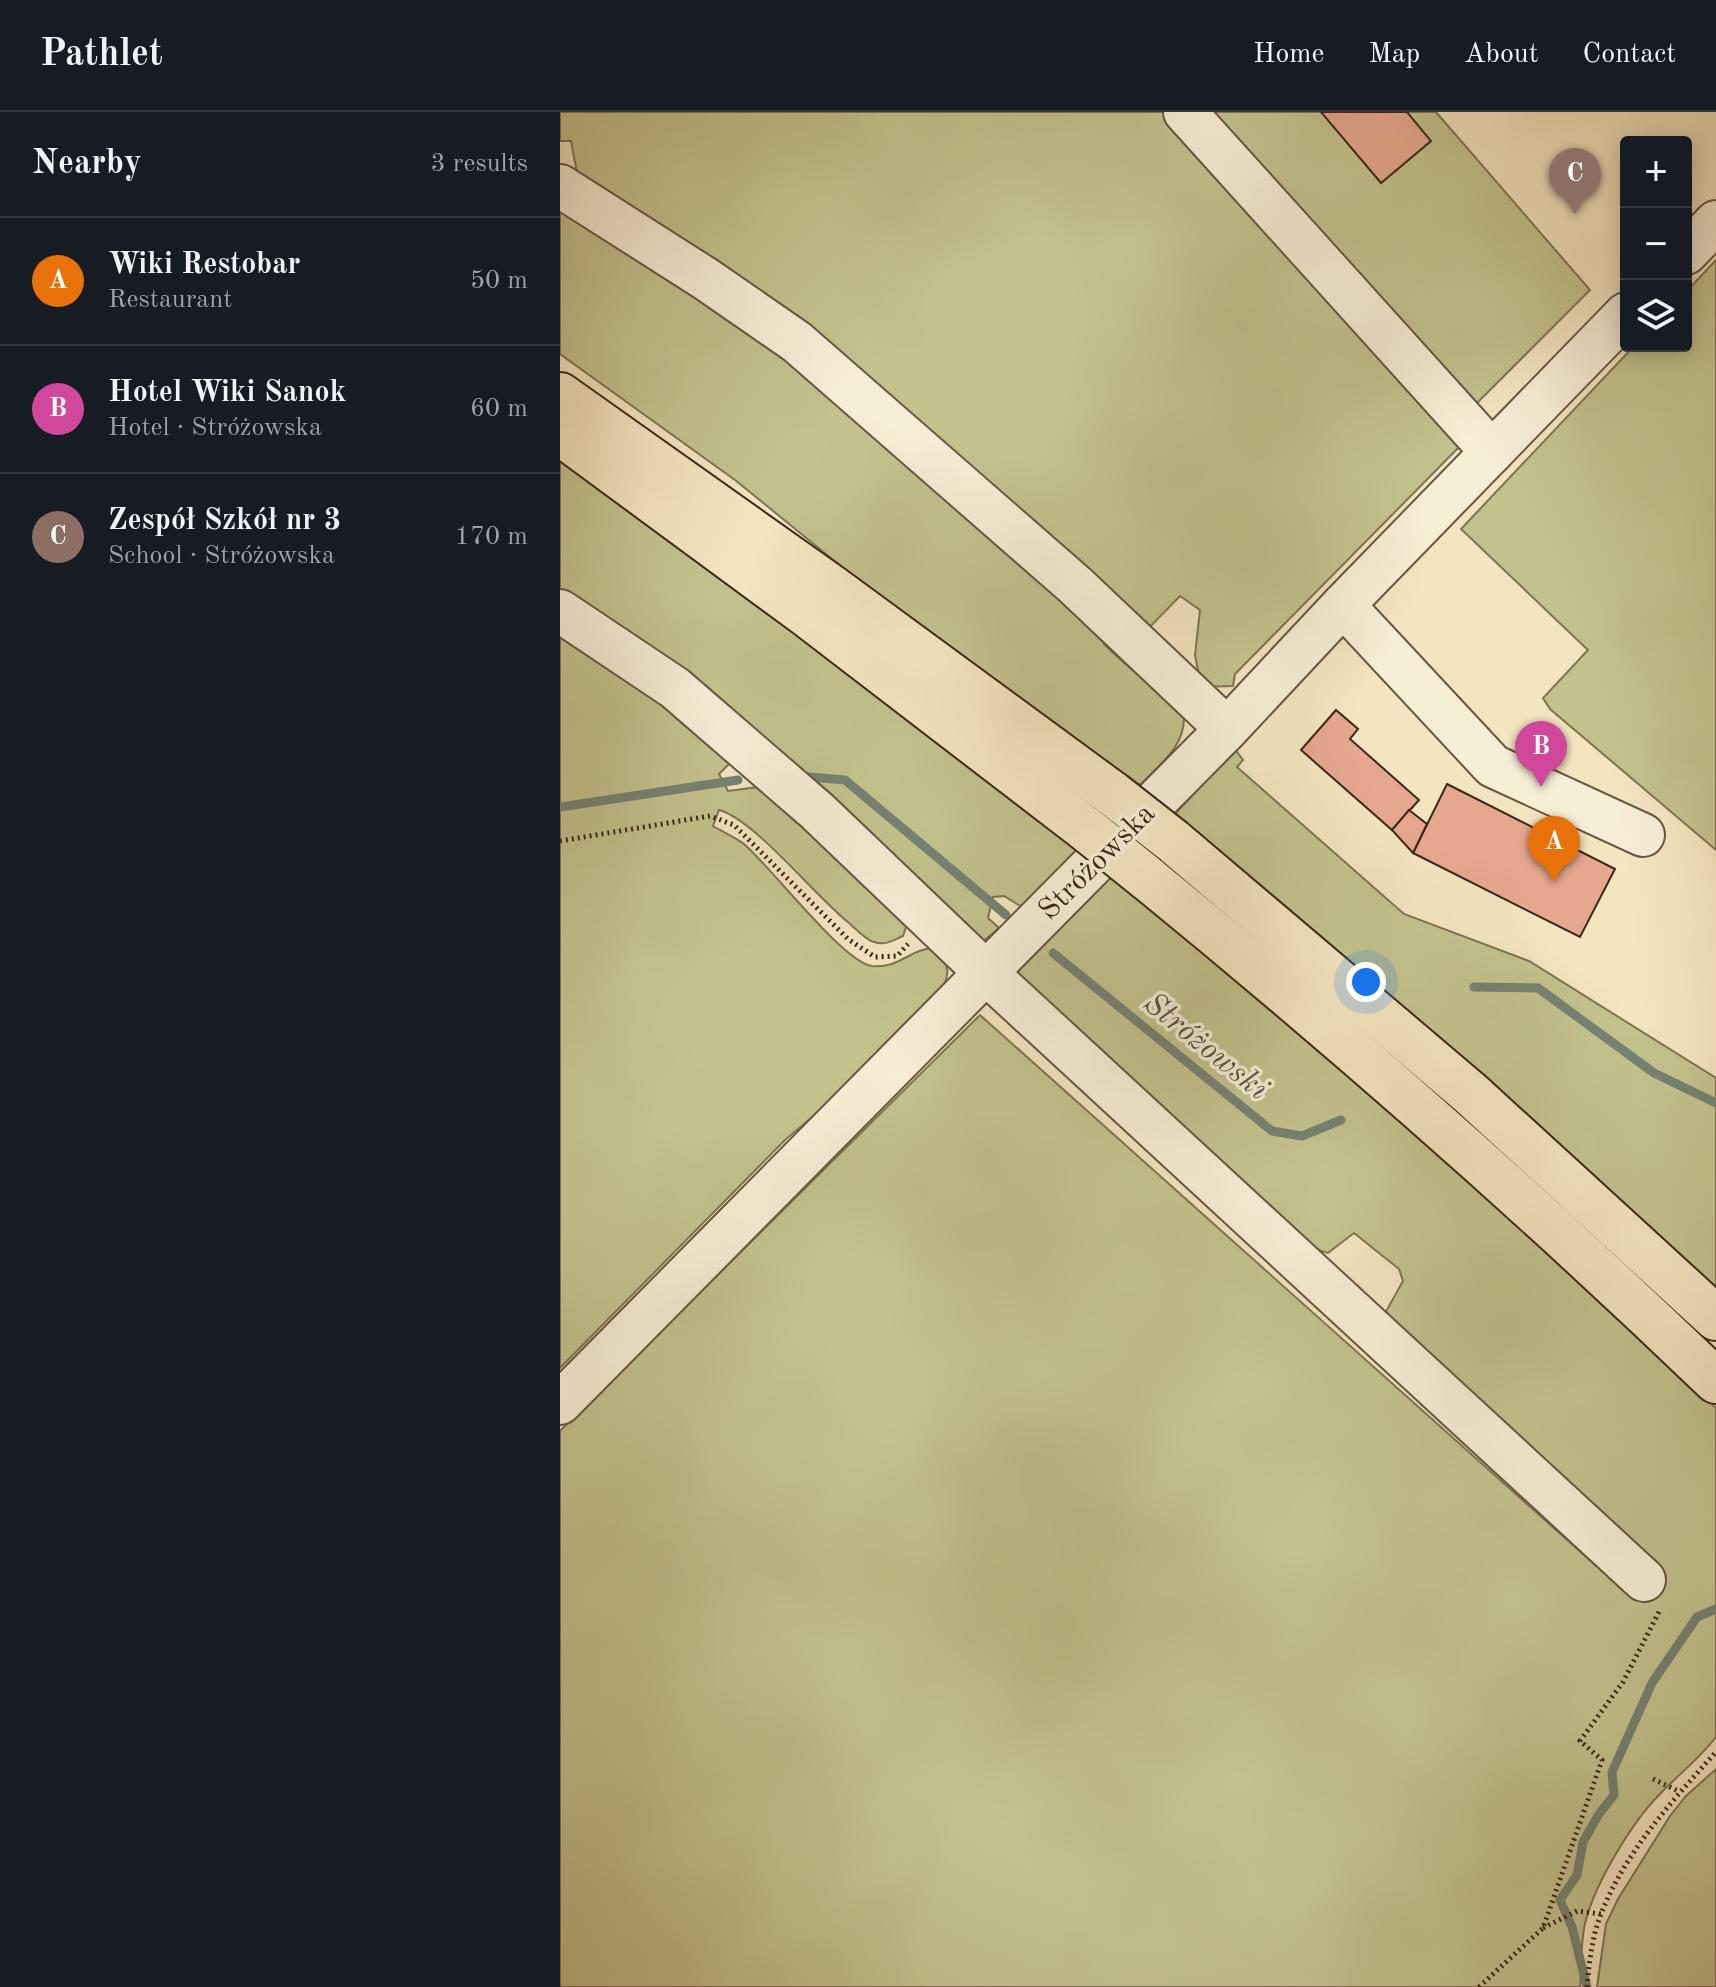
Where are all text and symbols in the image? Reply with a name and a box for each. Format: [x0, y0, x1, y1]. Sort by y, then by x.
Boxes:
text: Pathlet [40, 36, 163, 74]
text: Home [1253, 41, 1324, 69]
text: Map [1368, 41, 1420, 69]
text: About [1464, 41, 1539, 69]
text: Contact [1583, 41, 1676, 69]
map controls [1620, 136, 1692, 352]
button: + [1620, 136, 1692, 208]
text: Nearby [32, 147, 142, 181]
pin: C [1549, 148, 1601, 214]
text: 3 results [430, 151, 528, 177]
button: − [1620, 208, 1692, 280]
text: Wiki Restobar [108, 250, 300, 280]
text: A [48, 268, 68, 294]
text: 50 m [470, 268, 528, 294]
button: layers [1620, 280, 1692, 352]
text: Restaurant [108, 287, 232, 313]
text: Hotel Wiki Sanok [108, 378, 346, 408]
text: B [49, 396, 67, 422]
text: 60 m [470, 396, 528, 422]
text: Hotel · Stróżowska [108, 415, 322, 441]
text: Zespół Szkół nr 3 [108, 506, 341, 536]
text: C [49, 524, 67, 550]
text: 170 m [455, 524, 528, 550]
text: School · Stróżowska [108, 543, 335, 569]
pin: B [1515, 721, 1567, 787]
street label: Stróżowska [1034, 798, 1161, 926]
pin: A [1528, 816, 1580, 882]
your location [1346, 962, 1386, 1002]
water label: Stróżowski [1137, 988, 1274, 1107]

